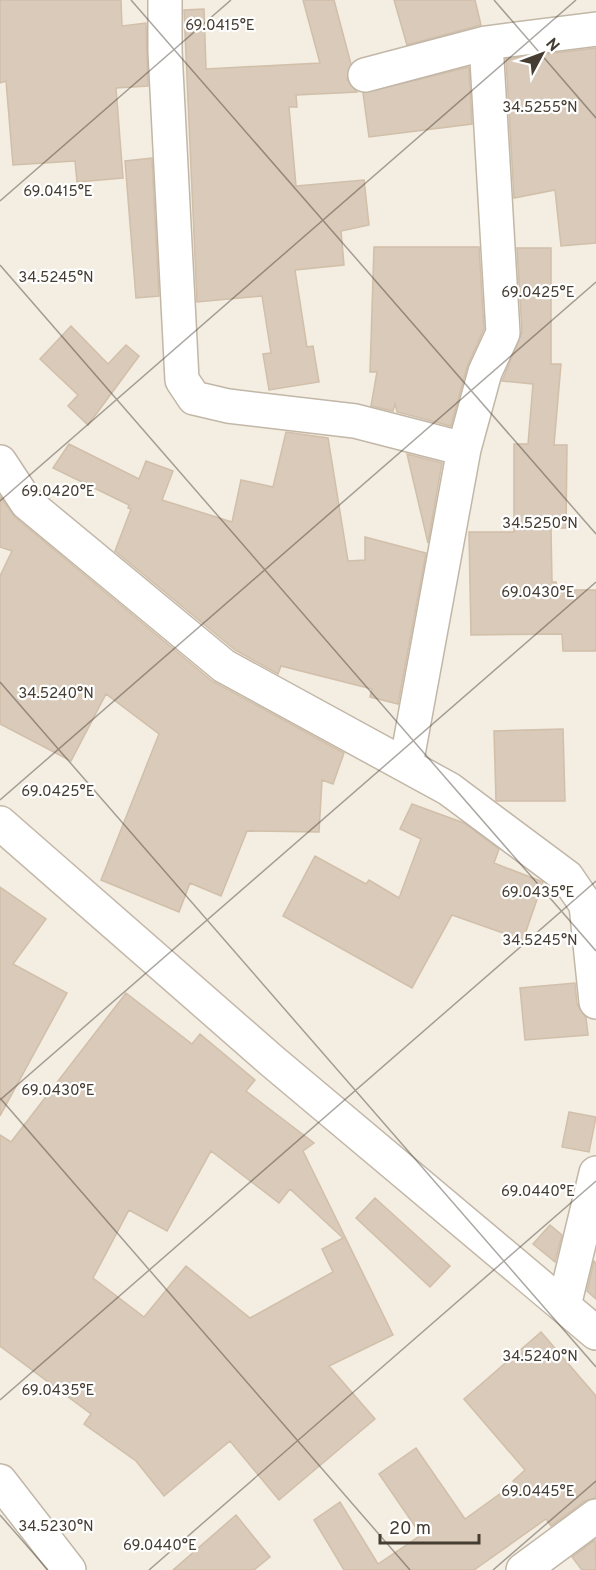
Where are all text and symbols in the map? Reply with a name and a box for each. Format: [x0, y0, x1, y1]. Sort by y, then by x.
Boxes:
text: 69.0415°E [185, 17, 255, 36]
north arrow [512, 24, 572, 84]
text: N [540, 35, 563, 56]
text: 34.5255°N [502, 99, 578, 118]
text: 69.0415°E [23, 183, 93, 202]
text: 34.5245°N [18, 269, 94, 288]
text: 69.0425°E [501, 284, 575, 303]
text: 69.0420°E [21, 483, 95, 502]
text: 34.5250°N [502, 515, 578, 534]
text: 69.0430°E [501, 584, 575, 603]
text: 34.5240°N [18, 685, 94, 704]
text: 69.0425°E [21, 783, 95, 802]
text: 69.0435°E [501, 884, 575, 903]
text: 34.5245°N [502, 932, 578, 951]
text: 69.0430°E [21, 1082, 95, 1101]
text: 69.0440°E [501, 1183, 575, 1202]
text: 34.5240°N [502, 1348, 578, 1367]
text: 69.0435°E [21, 1382, 95, 1401]
text: 69.0445°E [501, 1483, 575, 1502]
scale bar [380, 1507, 479, 1545]
text: 34.5230°N [18, 1518, 94, 1537]
text: 20 m [389, 1518, 431, 1541]
text: 69.0440°E [123, 1537, 197, 1556]

